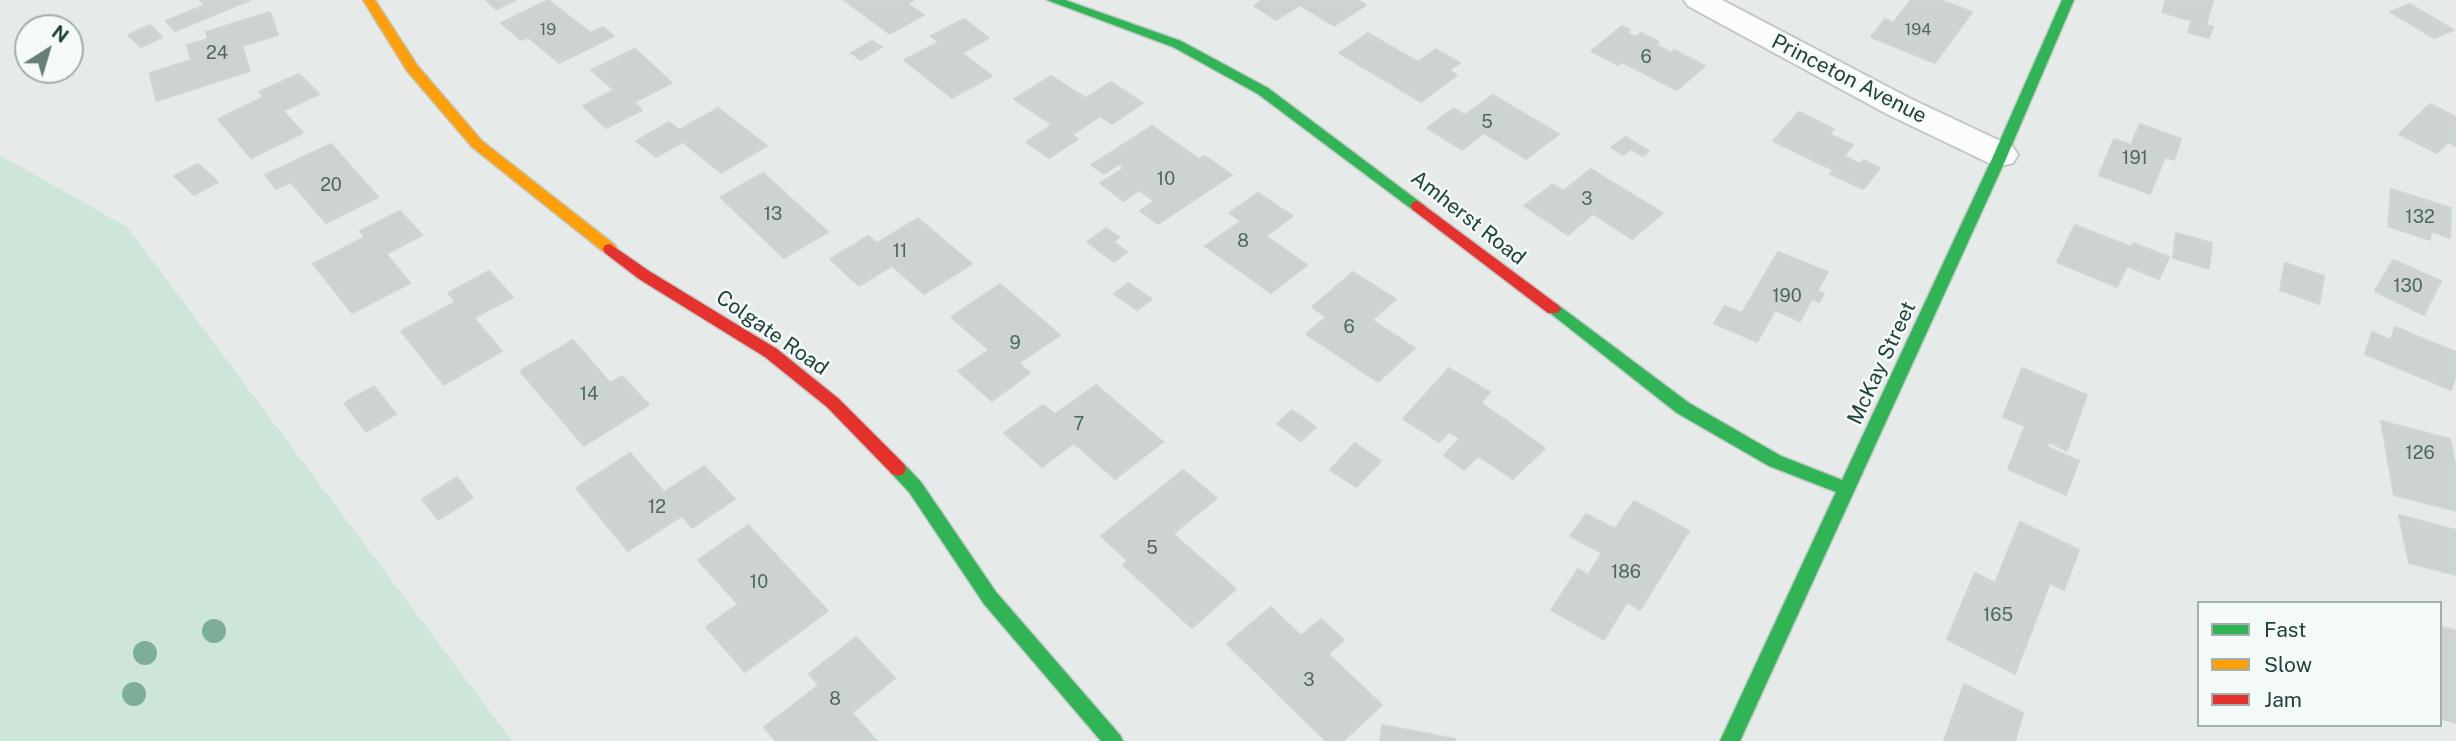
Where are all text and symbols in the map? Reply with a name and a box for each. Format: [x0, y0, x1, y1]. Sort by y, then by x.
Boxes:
north arrow [14, 14, 84, 84]
house number: 19 [540, 20, 556, 40]
house number: 194 [1905, 20, 1931, 40]
text: N [48, 21, 73, 47]
street label: Princeton Avenue [1767, 29, 1931, 129]
house number: 24 [206, 42, 228, 64]
house number: 6 [1640, 46, 1652, 68]
house number: 5 [1481, 111, 1493, 133]
house number: 191 [2122, 147, 2148, 169]
street label: Amherst Road [1406, 165, 1530, 271]
house number: 10 [1157, 168, 1175, 190]
house number: 20 [320, 174, 342, 196]
house number: 3 [1581, 188, 1593, 210]
house number: 13 [764, 203, 782, 225]
house number: 132 [2405, 206, 2435, 228]
house number: 8 [1237, 230, 1249, 252]
house number: 11 [893, 240, 907, 262]
house number: 130 [2393, 275, 2423, 297]
street label: Colgate Road [711, 285, 833, 381]
house number: 190 [1772, 285, 1802, 307]
street label: McKay Street [1843, 297, 1921, 429]
house number: 6 [1343, 316, 1355, 338]
house number: 9 [1009, 332, 1021, 354]
house number: 14 [580, 383, 598, 405]
house number: 7 [1074, 413, 1084, 435]
house number: 126 [2405, 442, 2435, 464]
house number: 12 [648, 496, 666, 518]
house number: 5 [1146, 537, 1158, 559]
house number: 186 [1611, 561, 1641, 583]
house number: 10 [750, 571, 768, 593]
legend [2197, 601, 2442, 727]
house number: 165 [1983, 604, 2013, 626]
text: Fast [2264, 617, 2306, 642]
text: Slow [2264, 652, 2312, 677]
house number: 3 [1303, 669, 1315, 691]
text: Jam [2264, 687, 2302, 712]
house number: 8 [829, 688, 841, 710]

